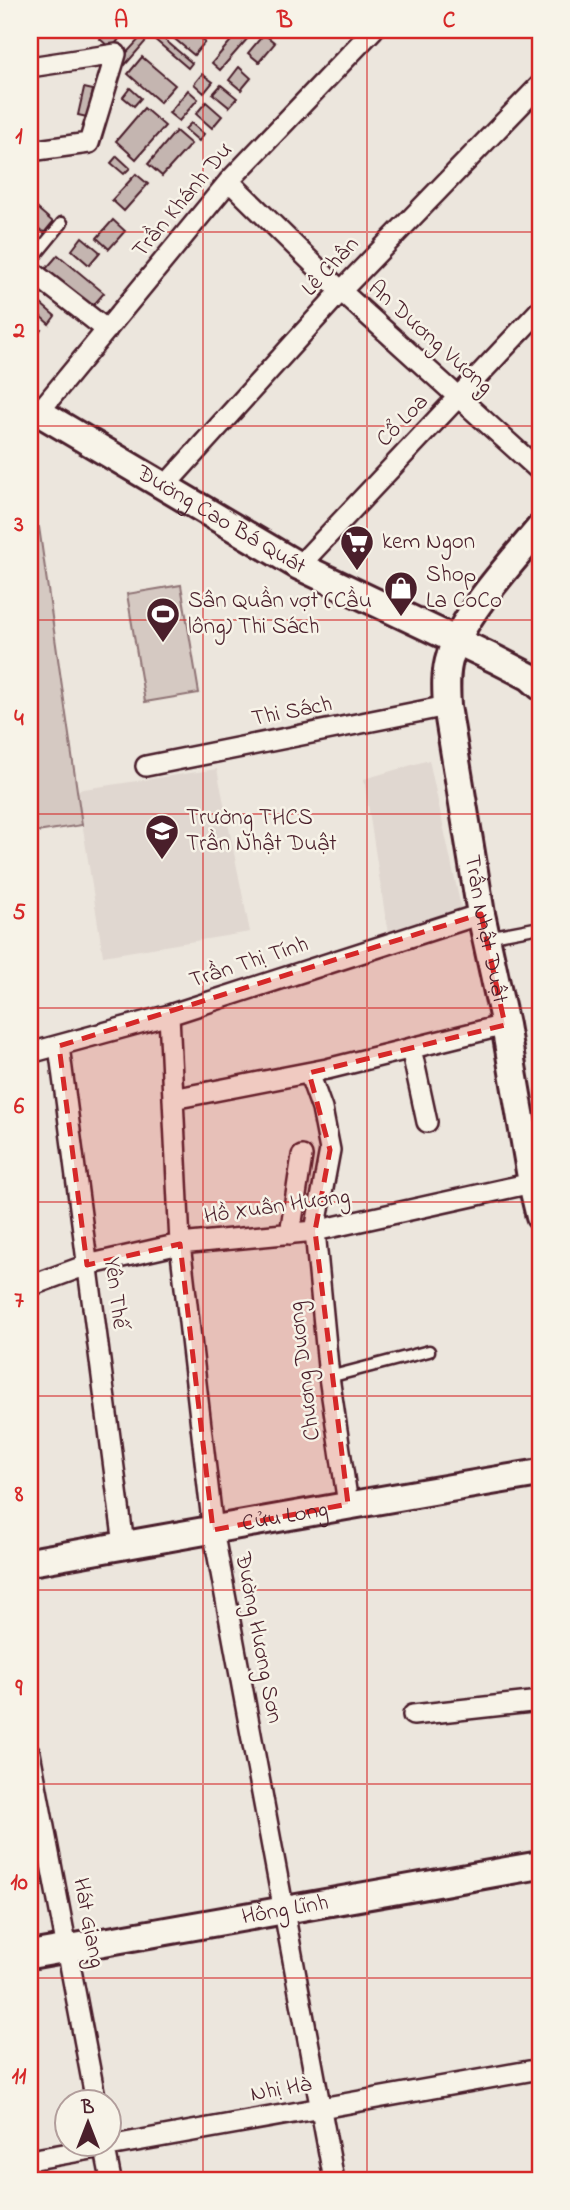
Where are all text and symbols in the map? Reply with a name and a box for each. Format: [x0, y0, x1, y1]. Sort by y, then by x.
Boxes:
text: A [114, 5, 128, 38]
text: B [276, 5, 293, 38]
text: C [443, 5, 456, 38]
text: 1 [15, 121, 23, 154]
street label: Trần Khánh Dư [125, 136, 241, 266]
street label: Lê Chân [294, 229, 368, 305]
street label: An Dương Vương [360, 273, 500, 404]
text: 2 [12, 315, 25, 348]
street label: Cổ Loa [369, 387, 437, 455]
street label: Đường Cao Bá Quát [129, 456, 311, 583]
text: 3 [13, 509, 24, 542]
supermarket icon: kem Ngon [338, 523, 376, 572]
place label: kem Ngon [382, 526, 475, 560]
place label: Shop La CoCo [426, 559, 502, 618]
shop icon: Shop La CoCo [382, 569, 420, 618]
place label: Sân Quần vợt (Cầu lông) Thi Sách [188, 585, 372, 645]
sports icon: Sân Quần vợt (Cầu lông) Thi Sách [144, 595, 182, 644]
street label: Thi Sách [249, 688, 335, 736]
text: 4 [14, 703, 24, 736]
place label: Trường THCS Trần Nhật Duật [186, 802, 337, 861]
school or university icon: Trường THCS Trần Nhật Duật [143, 812, 181, 861]
street label: Trần Nhật Duật [455, 852, 516, 1007]
text: 5 [12, 897, 26, 930]
street label: Trần Thị Tính [185, 928, 313, 998]
text: 6 [14, 1091, 25, 1124]
street label: Hồ Xuân Hương [202, 1180, 352, 1235]
street label: Yên Thế [94, 1255, 136, 1332]
text: 7 [14, 1285, 24, 1318]
street label: Chương Dương [280, 1300, 331, 1442]
text: 8 [14, 1479, 24, 1512]
street label: Cửu Long [239, 1493, 331, 1541]
street label: Đường Hương Sơn [224, 1549, 291, 1726]
text: 9 [15, 1673, 24, 1706]
text: 10 [10, 1867, 28, 1900]
street label: Hát Giang [62, 1875, 113, 1971]
street label: Hồng Lĩnh [239, 1886, 331, 1934]
text: 11 [12, 2061, 27, 2094]
street label: Nhị Hà [248, 2068, 314, 2112]
north arrow [52, 2088, 122, 2158]
text: B [81, 2095, 95, 2122]

